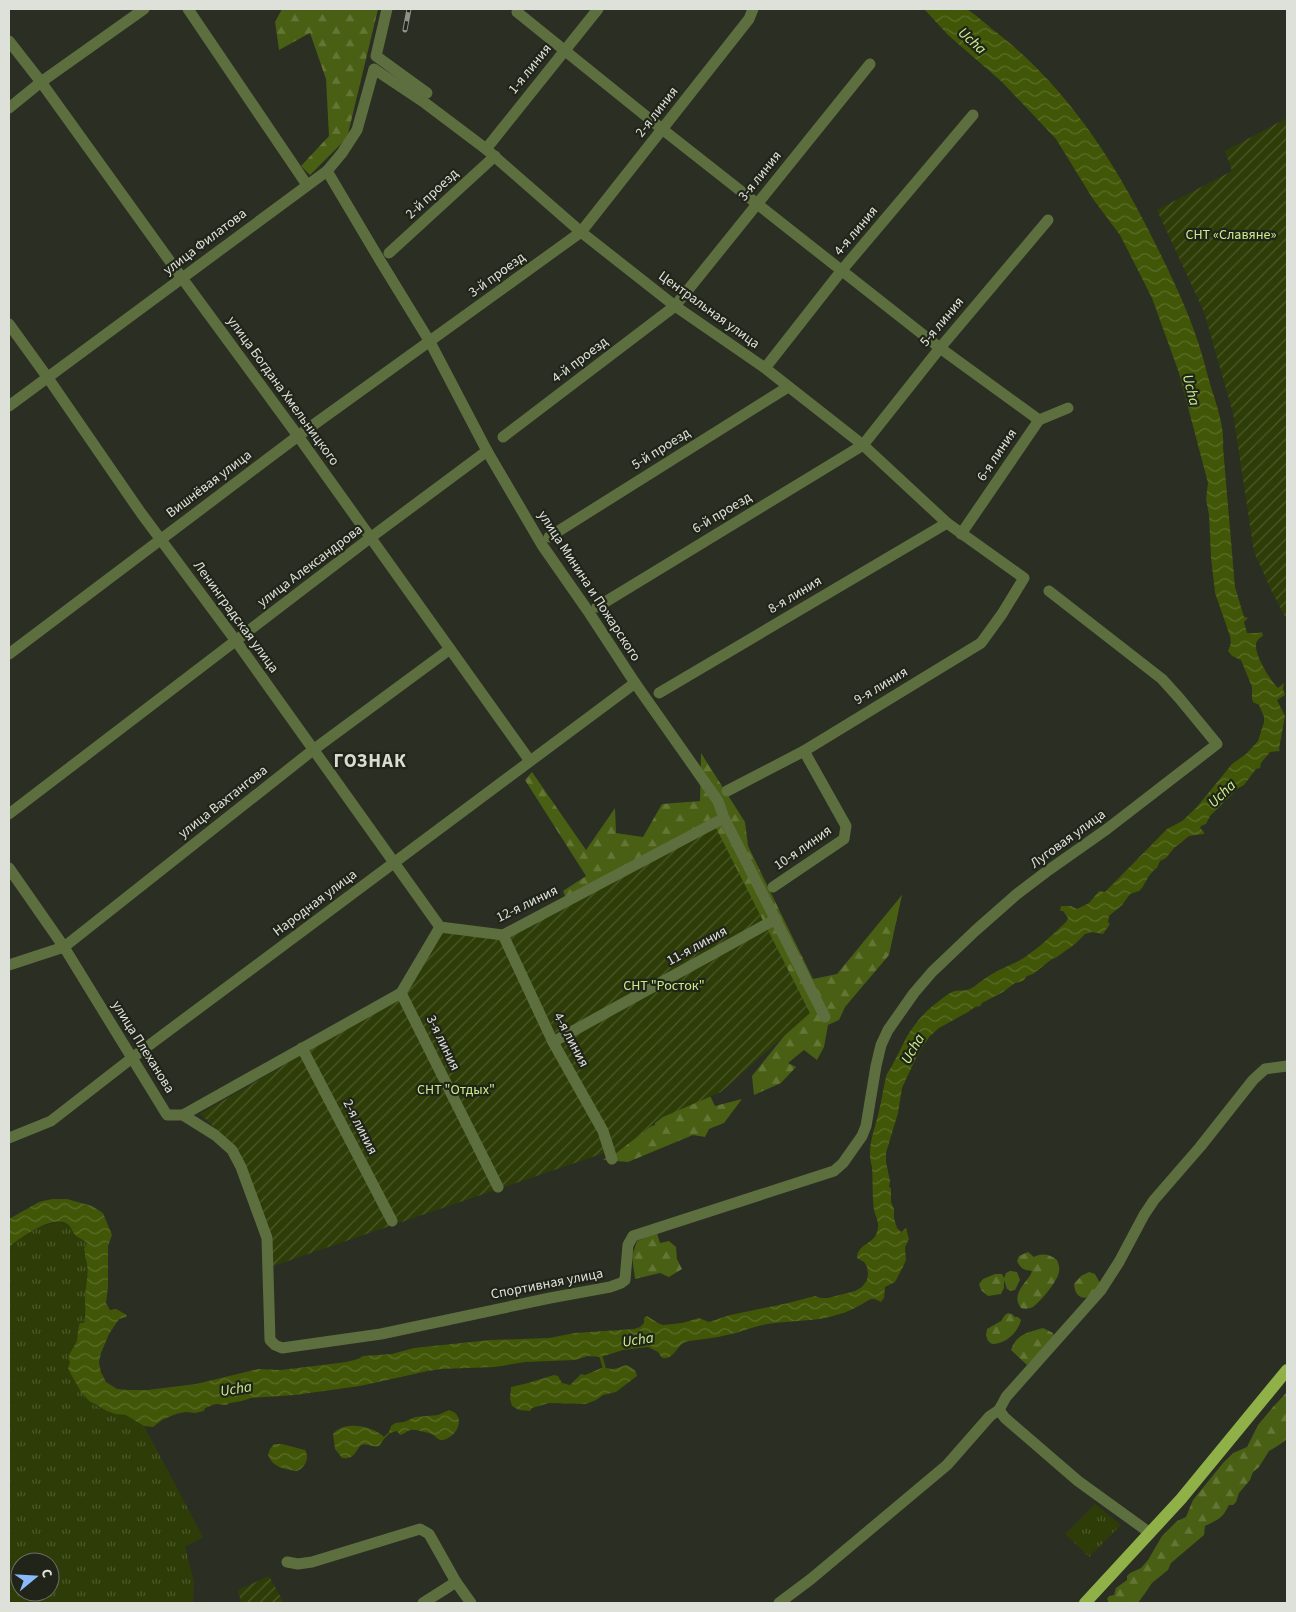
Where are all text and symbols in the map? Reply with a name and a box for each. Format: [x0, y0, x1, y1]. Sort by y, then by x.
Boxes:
water label: Ucha [953, 23, 991, 59]
street label: 1-я линия [504, 40, 556, 98]
street label: 2-я линия [631, 82, 683, 142]
street label: 3-я линия [734, 147, 786, 205]
street label: 2-й проезд [401, 164, 463, 224]
street label: 4-я линия [829, 202, 883, 260]
street label: улица Филатова [159, 204, 251, 280]
park label: СНТ «Славяне» [1185, 225, 1277, 245]
street label: 3-й проезд [464, 247, 530, 302]
street label: Центральная улица [654, 266, 764, 354]
street label: 5-я линия [915, 293, 969, 351]
street label: улица Богдана Хмельницкого [222, 312, 344, 470]
street label: 4-й проезд [548, 332, 613, 388]
water label: Ucha [1177, 372, 1205, 408]
street label: 5-й проезд [628, 423, 695, 475]
street label: 6-я линия [972, 425, 1022, 485]
street label: Вишнёвая улица [162, 445, 256, 523]
street label: 6-й проезд [689, 487, 756, 539]
street label: улица Минина и Пожарского [533, 507, 645, 665]
street label: улица Александрова [253, 520, 367, 612]
street label: Ленинградская улица [188, 557, 284, 677]
street label: 8-я линия [764, 571, 826, 619]
street label: 9-я линия [850, 662, 912, 710]
district label: ГОЗНАК [333, 748, 407, 775]
street label: улица Вахтангова [174, 761, 272, 843]
water label: Ucha [1203, 775, 1241, 813]
street label: Луговая улица [1026, 805, 1110, 873]
street label: 10-я линия [770, 821, 836, 875]
street label: Народная улица [269, 865, 361, 941]
street label: 12-я линия [493, 880, 561, 928]
street label: 11-я линия [663, 921, 731, 971]
park label: СНТ "Росток" [623, 976, 705, 996]
street label: улица Плеханова [107, 997, 179, 1097]
street label: 4-я линия [548, 1009, 594, 1071]
street label: 3-я линия [421, 1012, 465, 1074]
water label: Ucha [896, 1030, 930, 1068]
park label: СНТ "Отдых" [417, 1080, 495, 1100]
street label: 2-я линия [338, 1096, 382, 1158]
street label: Спортивная улица [489, 1263, 605, 1305]
water label: Ucha [621, 1327, 655, 1353]
water label: Ucha [219, 1376, 253, 1402]
north arrow [10, 1552, 60, 1602]
text: С [36, 1566, 57, 1580]

